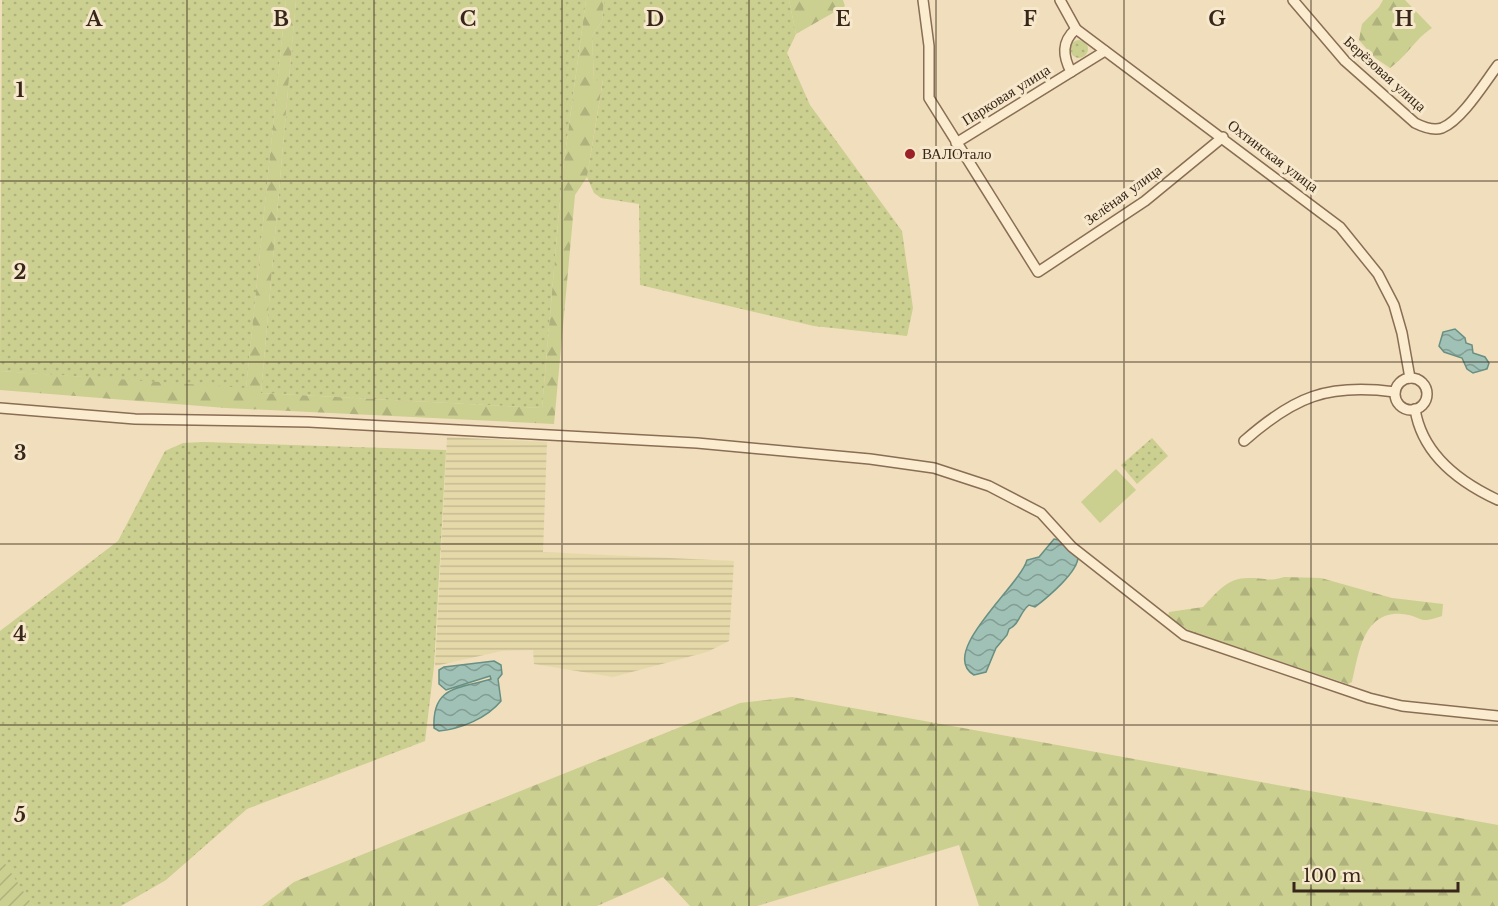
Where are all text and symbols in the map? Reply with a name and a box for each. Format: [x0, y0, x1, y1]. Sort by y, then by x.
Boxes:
text: A [85, 7, 103, 31]
text: B [273, 7, 289, 31]
text: C [460, 7, 476, 31]
text: D [646, 7, 664, 31]
text: E [835, 7, 851, 31]
text: F [1023, 7, 1037, 31]
text: G [1208, 7, 1226, 31]
text: H [1395, 7, 1414, 31]
street label: Берёзовая улица [1340, 32, 1431, 116]
street label: Парковая улица [958, 60, 1054, 129]
text: 1 [16, 78, 25, 102]
street label: Охтинская улица [1224, 115, 1323, 196]
place label: ВАЛОтало [922, 144, 991, 163]
marker: ВАЛОтало [903, 147, 917, 161]
street label: Зелёная улица [1080, 160, 1165, 229]
text: 2 [13, 260, 27, 284]
text: 3 [14, 441, 26, 465]
text: 4 [13, 622, 27, 646]
text: 5 [14, 803, 26, 827]
scale bar [1294, 855, 1458, 893]
text: 100 m [1303, 865, 1361, 887]

